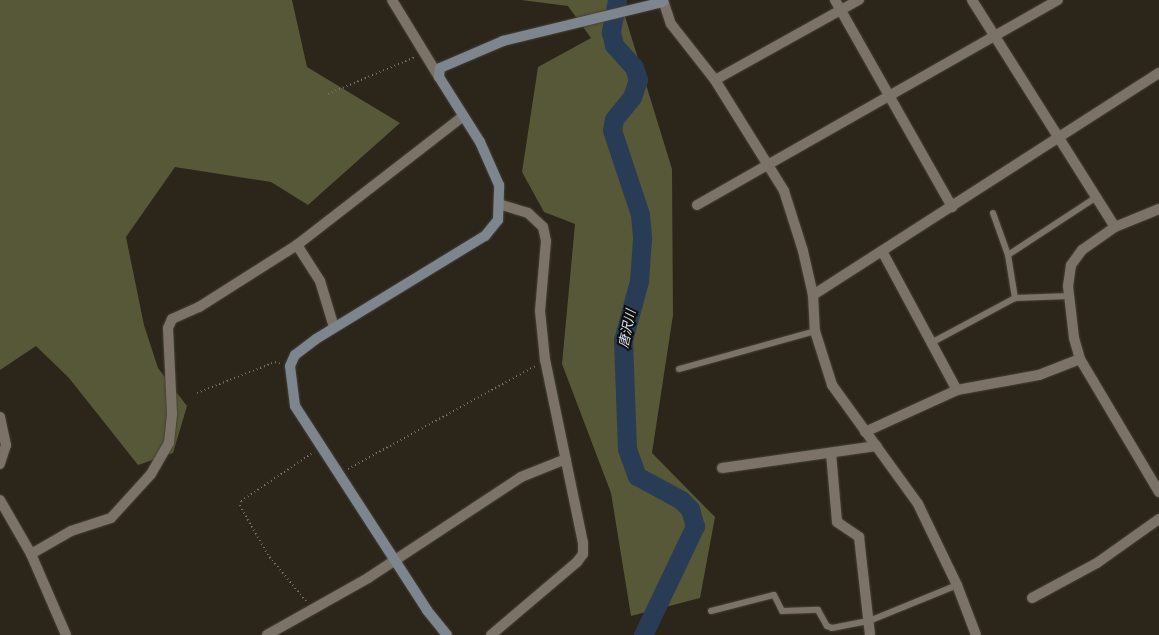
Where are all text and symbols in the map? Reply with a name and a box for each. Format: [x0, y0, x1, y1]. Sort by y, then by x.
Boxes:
water label: 唐沢川 [616, 308, 640, 350]

